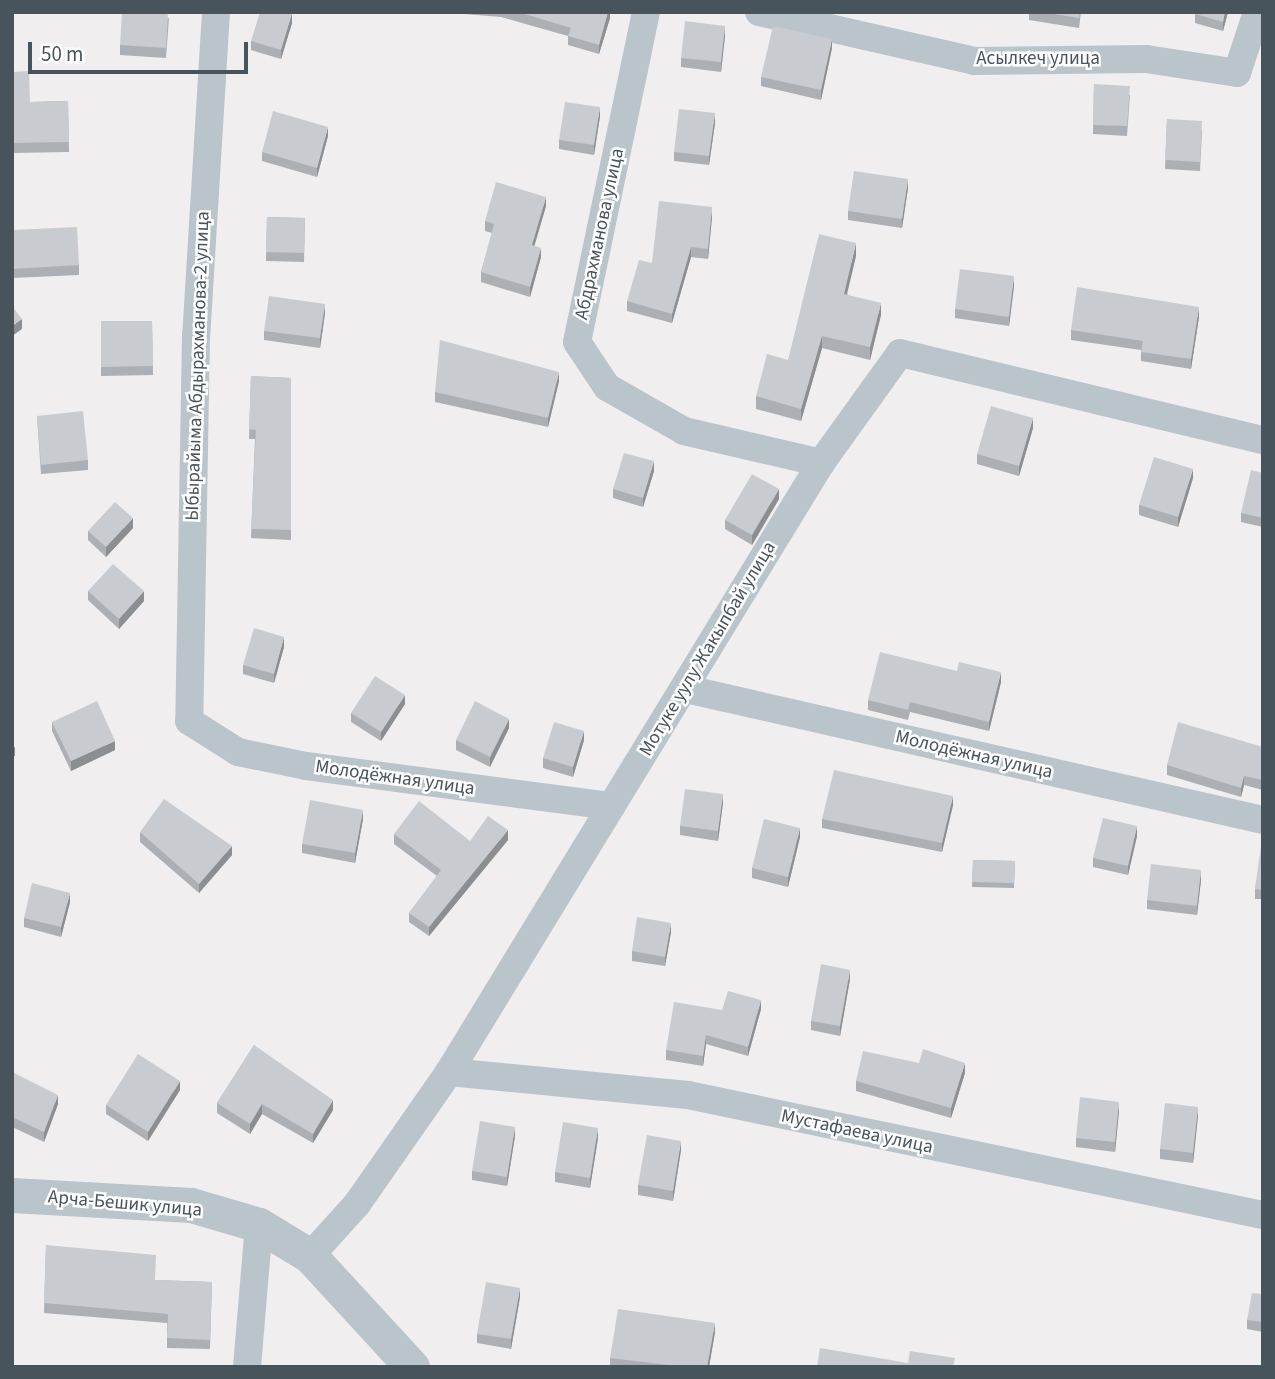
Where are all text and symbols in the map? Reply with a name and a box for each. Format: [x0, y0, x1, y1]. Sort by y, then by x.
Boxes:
scale bar [32, 28, 252, 72]
text: 50 m [41, 39, 83, 69]
street label: Асылкеч улица [976, 48, 1100, 70]
street label: Абдрахманова улица [571, 146, 629, 322]
street label: Ыбырайыма Абдырахманова-2 улица [181, 211, 215, 521]
street label: Мотуке уулу Жакыпбай улица [635, 538, 781, 760]
street label: Молодёжная улица [893, 726, 1055, 784]
street label: Молодёжная улица [314, 756, 476, 800]
street label: Мустафаева улица [779, 1105, 935, 1159]
street label: Арча-Бешик улица [47, 1186, 203, 1222]

